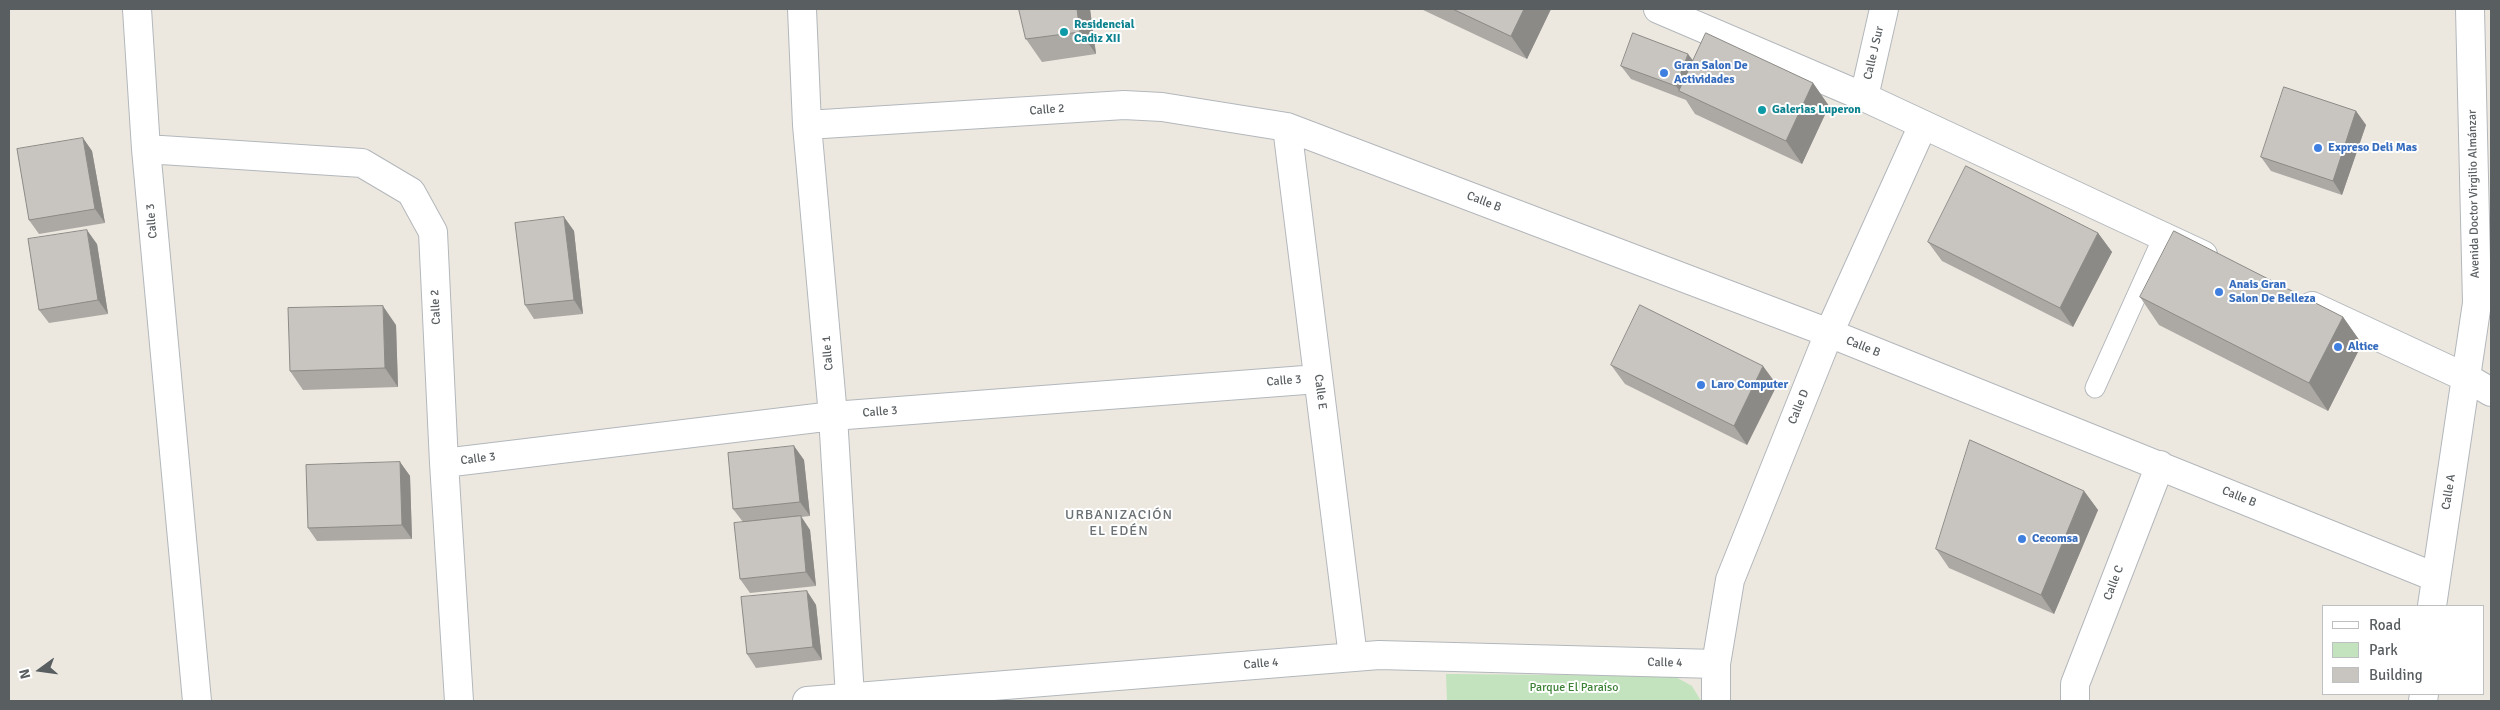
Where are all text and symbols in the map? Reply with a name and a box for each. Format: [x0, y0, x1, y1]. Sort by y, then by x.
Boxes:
place label: Residencial Cadiz XII [1074, 18, 1134, 46]
street label: Calle J Sur [1861, 25, 1887, 81]
marker: Residencial Cadiz XII [1058, 26, 1070, 38]
place label: Gran Salon De Actividades [1674, 59, 1748, 87]
marker: Gran Salon De Actividades [1658, 67, 1670, 79]
street label: Calle 2 [1029, 102, 1065, 118]
place label: Galerias Luperon [1772, 103, 1861, 117]
marker: Galerias Luperon [1756, 104, 1768, 116]
street label: Avenida Doctor Virgilio Almánzar [2465, 109, 2483, 279]
place label: Expreso Deli Mas [2328, 141, 2417, 155]
marker: Expreso Deli Mas [2312, 142, 2324, 154]
street label: Calle B [1465, 189, 1503, 215]
street label: Calle 3 [143, 203, 161, 239]
place label: Anais Gran Salon De Belleza [2229, 278, 2316, 306]
marker: Anais Gran Salon De Belleza [2213, 286, 2225, 298]
street label: Calle 2 [428, 289, 444, 325]
street label: Calle B [1844, 334, 1882, 360]
street label: Calle 1 [819, 335, 837, 371]
place label: Altice [2348, 340, 2379, 354]
marker: Altice [2332, 341, 2344, 353]
street label: Calle 3 [1266, 373, 1302, 389]
street label: Calle E [1311, 374, 1329, 410]
place label: Laro Computer [1711, 378, 1788, 392]
marker: Laro Computer [1695, 379, 1707, 391]
street label: Calle D [1785, 387, 1813, 427]
street label: Calle 3 [862, 404, 898, 420]
street label: Calle 3 [460, 450, 496, 468]
street label: Calle A [2439, 473, 2459, 511]
street label: Calle B [2220, 484, 2258, 510]
district label: URBANIZACIÓN EL EDÉN [1064, 507, 1174, 540]
place label: Cecomsa [2032, 532, 2078, 546]
marker: Cecomsa [2016, 533, 2028, 545]
street label: Calle C [2101, 564, 2127, 602]
legend [2322, 605, 2485, 695]
text: Road [2369, 616, 2401, 634]
text: Park [2369, 641, 2398, 659]
north arrow [15, 645, 65, 695]
street label: Calle 4 [1243, 655, 1279, 673]
street label: Calle 4 [1647, 655, 1683, 671]
text: Building [2369, 666, 2423, 684]
text: N [16, 667, 34, 681]
park label: Parque El Paraíso [1529, 681, 1619, 695]

